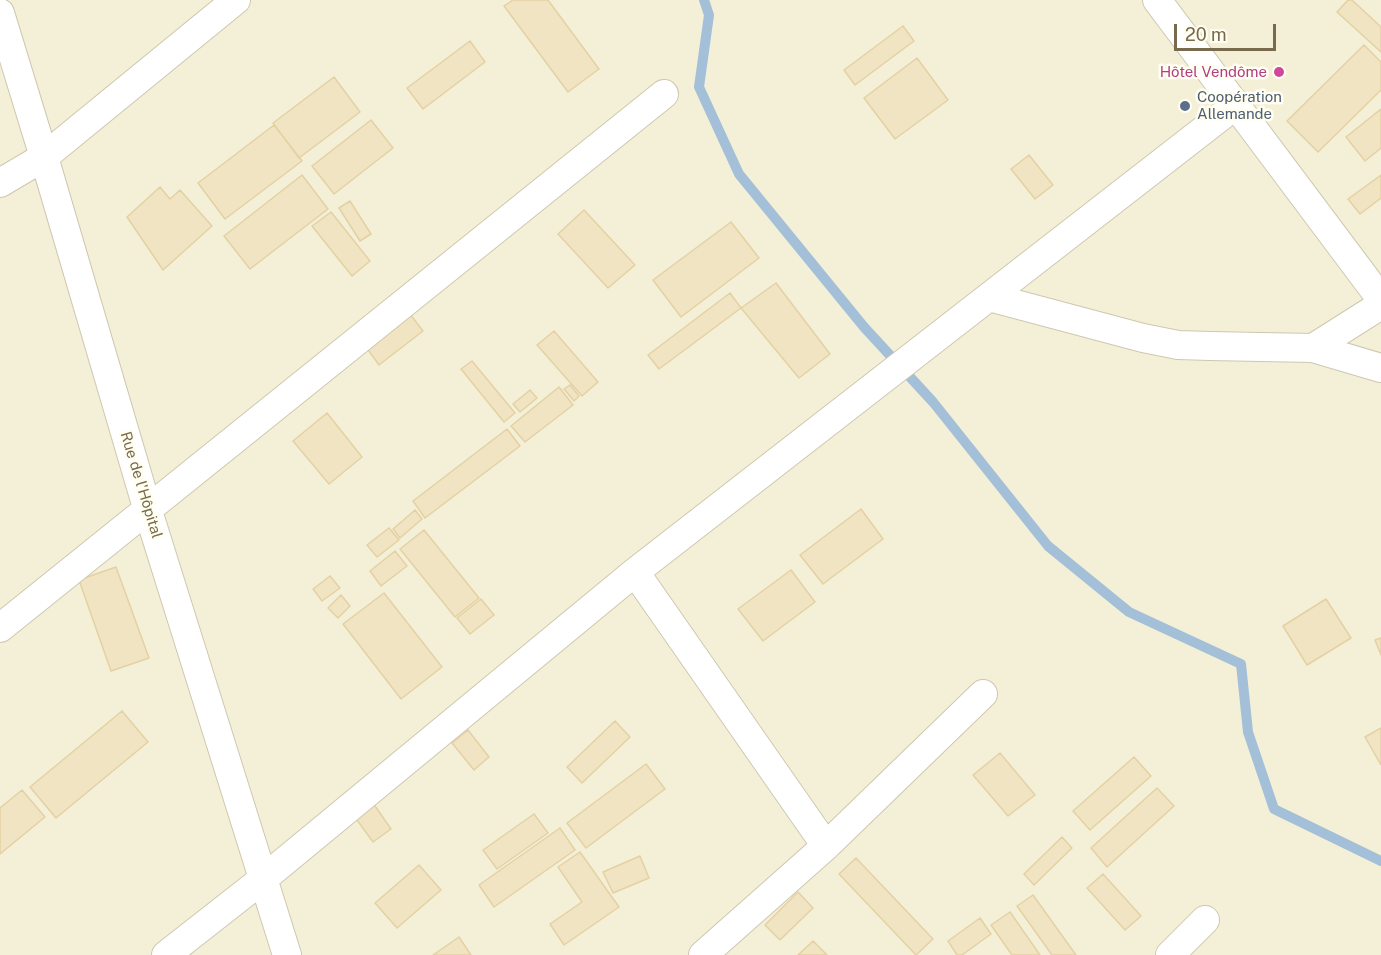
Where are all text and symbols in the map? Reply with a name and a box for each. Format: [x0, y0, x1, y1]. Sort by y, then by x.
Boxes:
scale bar [1177, 12, 1279, 50]
text: 20 m [1185, 24, 1227, 45]
place label: Hôtel Vendôme [1160, 63, 1267, 81]
marker: Hôtel Vendôme [1272, 65, 1286, 79]
place label: Coopération Allemande [1197, 88, 1282, 123]
marker: Coopération Allemande [1178, 99, 1192, 113]
street label: Rue de l'Hôpital [116, 429, 166, 541]

